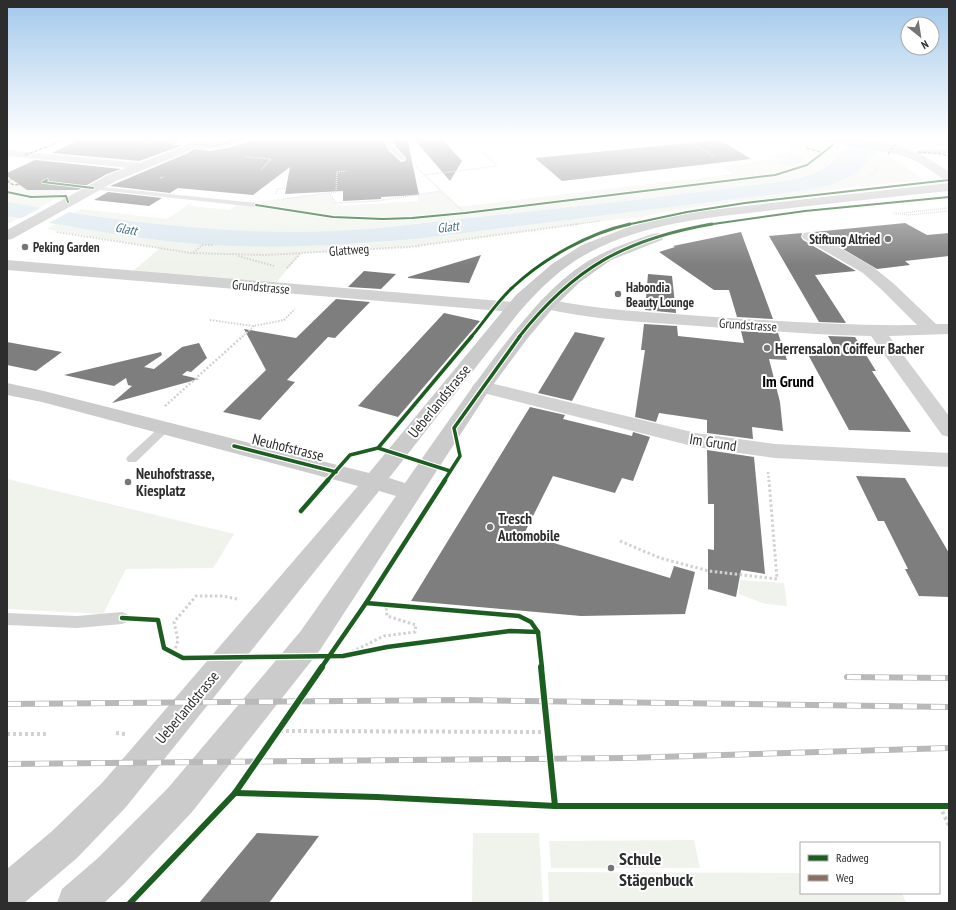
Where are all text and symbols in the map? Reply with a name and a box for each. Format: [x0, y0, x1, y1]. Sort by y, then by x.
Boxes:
north arrow [900, 16, 940, 56]
text: N [919, 37, 931, 52]
water label: Glatt [436, 217, 461, 237]
water label: Glatt [114, 219, 140, 240]
place label: Stiftung Altried [809, 231, 880, 248]
marker: Stiftung Altried [883, 234, 893, 244]
place label: Peking Garden [33, 239, 100, 256]
street label: Glattweg [328, 240, 370, 260]
marker: Peking Garden [20, 242, 30, 252]
street label: Grundstrasse [231, 276, 291, 298]
place label: Habondia Beauty Lounge [626, 279, 694, 311]
marker: Habondia Beauty Lounge [613, 289, 623, 299]
street label: Grundstrasse [719, 315, 777, 335]
place label: Herrensalon Coiffeur Bacher [775, 339, 925, 358]
marker: Herrensalon Coiffeur Bacher [762, 343, 772, 353]
street label: Ueberlandstrasse [404, 360, 474, 442]
district label: Im Grund [762, 371, 814, 391]
street label: Neuhofstrasse [250, 429, 326, 465]
street label: Im Grund [688, 429, 738, 455]
place label: Neuhofstrasse, Kiesplatz [136, 464, 215, 500]
marker: Neuhofstrasse, Kiesplatz [123, 477, 133, 487]
place label: Tresch Automobile [497, 509, 560, 545]
marker: Tresch Automobile [485, 522, 495, 532]
street label: Ueberlandstrasse [151, 667, 223, 747]
legend [800, 842, 940, 894]
place label: Schule Stägenbuck [619, 847, 694, 891]
text: Radweg [836, 850, 869, 865]
marker: Schule Stägenbuck [606, 863, 616, 873]
text: Weg [836, 870, 854, 885]

